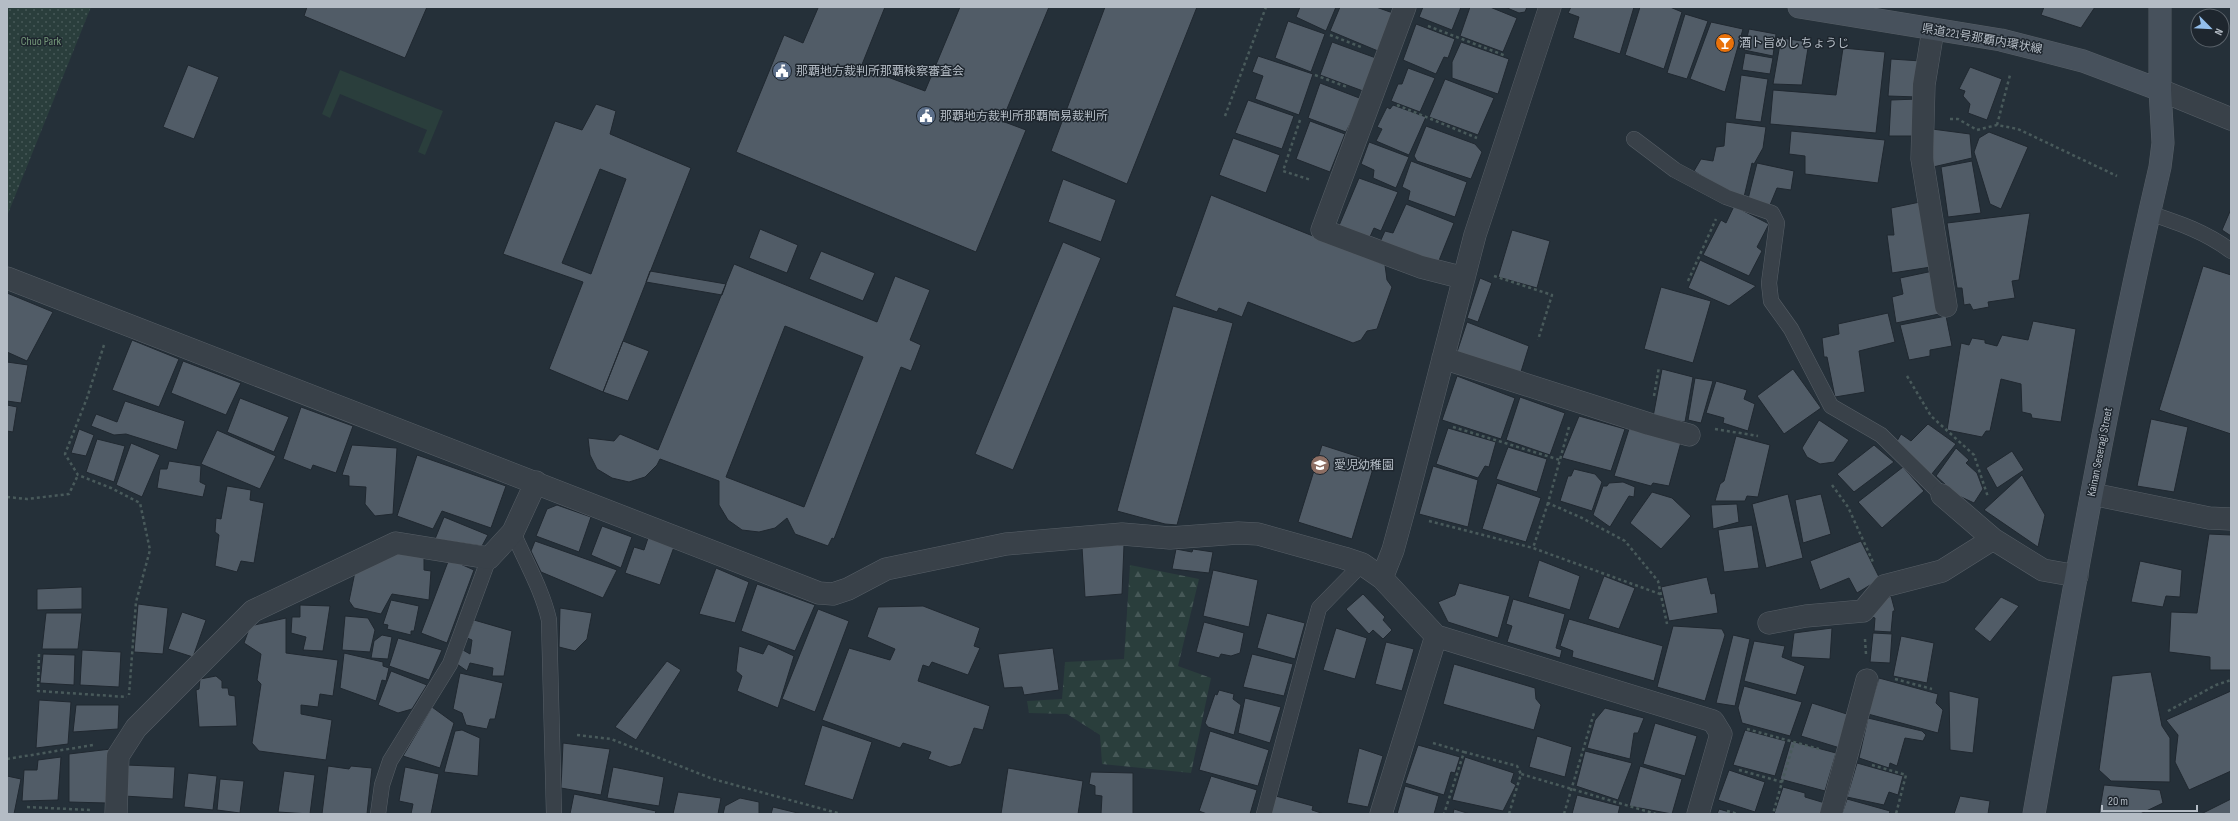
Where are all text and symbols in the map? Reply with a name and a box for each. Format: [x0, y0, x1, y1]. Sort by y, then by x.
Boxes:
north arrow [2190, 8, 2230, 48]
street label: 県道221号那覇内環状線 [1921, 21, 2043, 57]
text: N [2211, 27, 2226, 37]
bar icon: 酒ト旨めし ちょうじ [1714, 32, 1736, 54]
park label: Chuo Park [21, 34, 62, 49]
place label: 酒ト旨めし ちょうじ [1739, 36, 1849, 51]
public building icon: 那覇地方裁判所那覇検察審査会 [771, 60, 793, 82]
place label: 那覇地方裁判所那覇検察審査会 [796, 64, 964, 79]
public building icon: 那覇地方裁判所那覇簡易裁判所 [915, 105, 937, 127]
place label: 那覇地方裁判所那覇簡易裁判所 [940, 109, 1108, 124]
street label: Kainan Seseragi Street [2084, 406, 2116, 498]
school or university icon: 愛児幼稚園 [1309, 454, 1331, 476]
place label: 愛児幼稚園 [1334, 458, 1394, 473]
scale bar [2102, 787, 2197, 813]
text: 20 m [2108, 794, 2128, 809]

